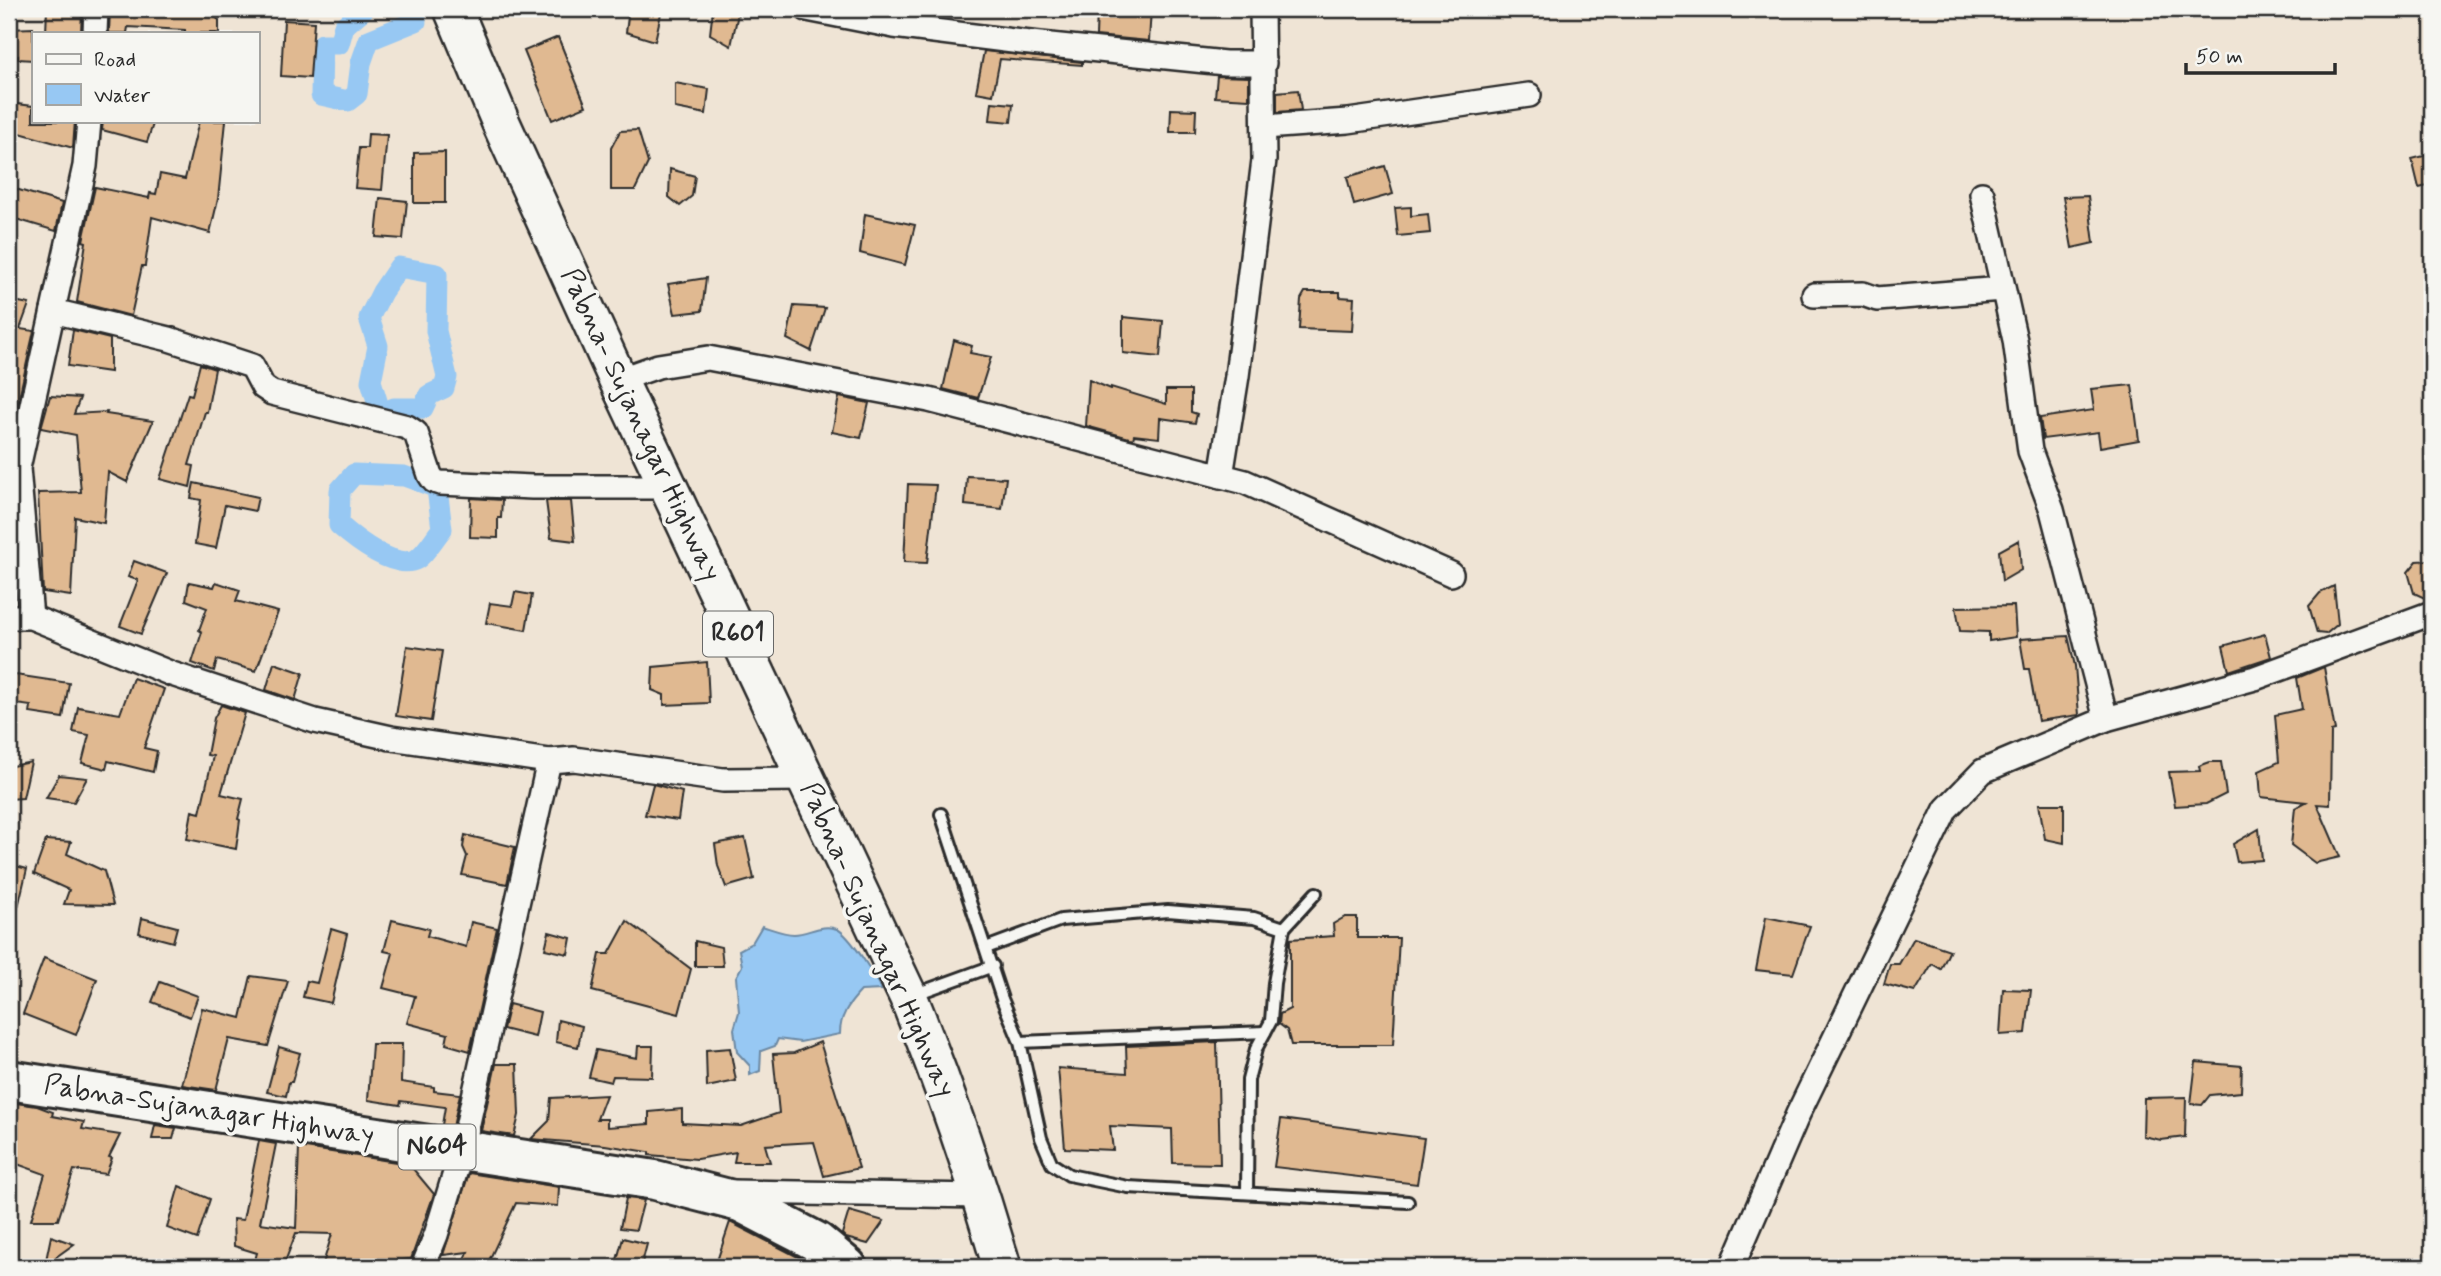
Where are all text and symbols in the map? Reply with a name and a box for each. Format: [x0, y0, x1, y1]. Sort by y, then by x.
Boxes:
legend [32, 32, 259, 122]
scale bar [2186, 32, 2334, 76]
text: 50 m [2196, 43, 2243, 71]
text: Road [94, 46, 136, 74]
text: Water [94, 82, 150, 110]
street label: Pabna- Sujanagar Highway [551, 263, 729, 587]
road number: R601 [703, 612, 773, 656]
street label: Pabna- Sujanagar Highway [791, 777, 963, 1103]
street label: Pabna-Sujanagar Highway [41, 1067, 377, 1155]
road number: N604 [398, 1124, 476, 1170]

